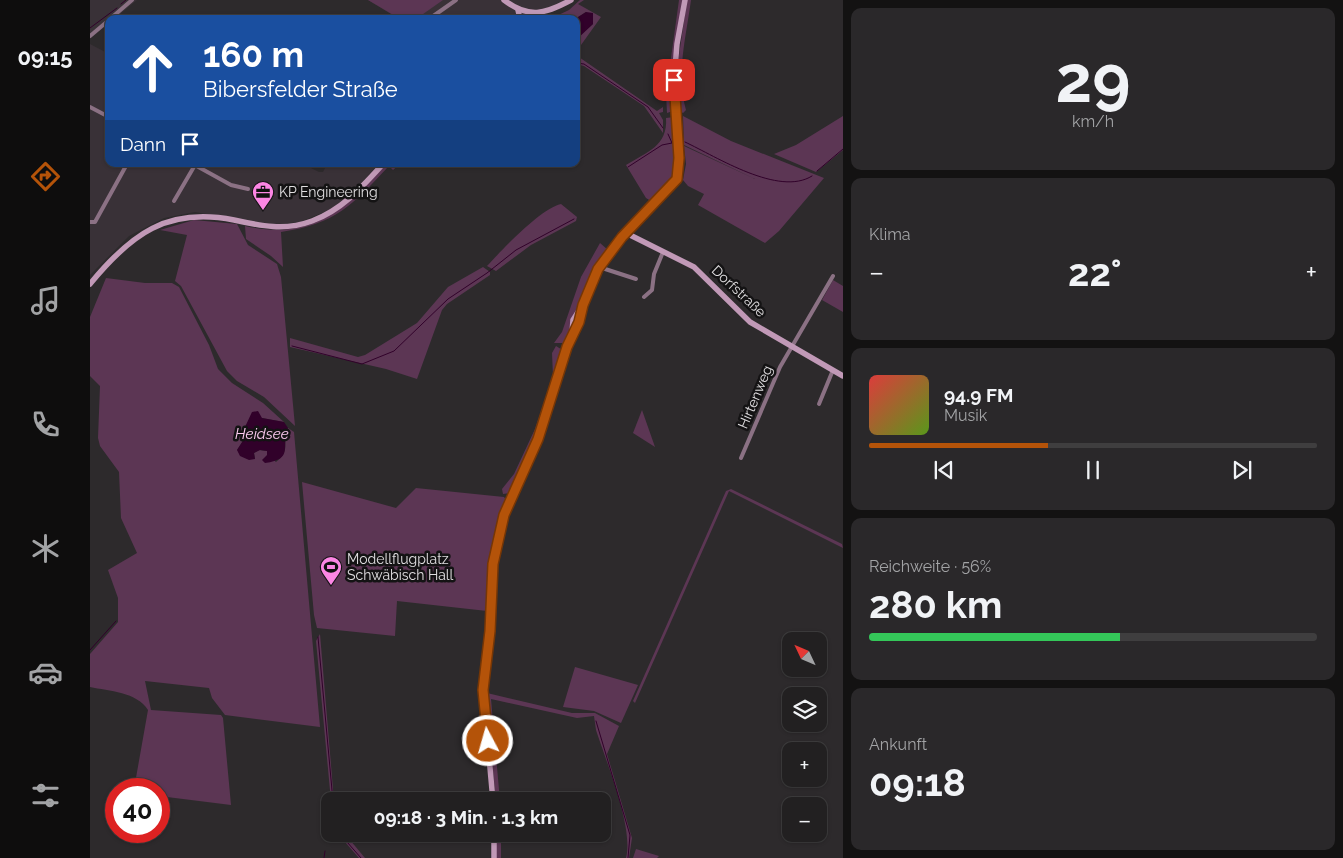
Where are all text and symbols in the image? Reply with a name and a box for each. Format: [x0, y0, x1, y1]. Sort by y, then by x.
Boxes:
text: 160 m [203, 34, 304, 75]
icon: ahead [120, 35, 185, 100]
text: 29 [1056, 41, 1130, 117]
text: 09:15 [18, 44, 72, 70]
pin [653, 59, 695, 101]
icon: arrive [660, 66, 688, 94]
text: Bibersfelder Straße [203, 76, 398, 102]
text: km/h [1072, 112, 1114, 131]
icon: arrive [176, 130, 204, 158]
text: Dann [120, 133, 166, 155]
icon: directions [28, 159, 63, 194]
office icon: KP Engineering [251, 180, 275, 211]
place label: KP Engineering [279, 184, 378, 200]
text: Klima [869, 225, 911, 244]
text: 22° [1068, 250, 1121, 295]
text: − [869, 256, 884, 289]
text: + [1305, 256, 1317, 289]
street label: Dorfstraße [709, 262, 769, 320]
icon: music [28, 283, 63, 318]
street label: Hirtenweg [735, 363, 775, 431]
text: 94.9 FM [944, 384, 1013, 406]
text: Musik [944, 406, 987, 425]
icon: phone [28, 407, 63, 442]
water label: Heidsee [235, 425, 289, 443]
icon: previous [930, 456, 958, 484]
icon: pause [1079, 456, 1107, 484]
icon: next [1228, 456, 1256, 484]
icon: climate [28, 531, 63, 566]
place label: Modellflugplatz Schwäbisch Hall [347, 551, 454, 583]
sports icon: Modellflugplatz Schwäbisch Hall [319, 555, 343, 586]
text: Reichweite · 56% [869, 557, 991, 576]
text: 280 km [869, 582, 1002, 627]
north arrow [782, 632, 828, 678]
map controls [782, 632, 827, 842]
icon: car [28, 655, 63, 690]
button: layers [782, 687, 827, 732]
position arrow [461, 714, 513, 766]
text: Ankunft [869, 735, 927, 754]
button: + [782, 742, 827, 787]
text: 09:18 [869, 760, 966, 805]
icon: filters [28, 778, 63, 813]
speed limit sign: 40 [105, 778, 170, 843]
button: − [782, 797, 827, 842]
text: 09:18 · 3 Min. · 1.3 km [374, 806, 558, 828]

